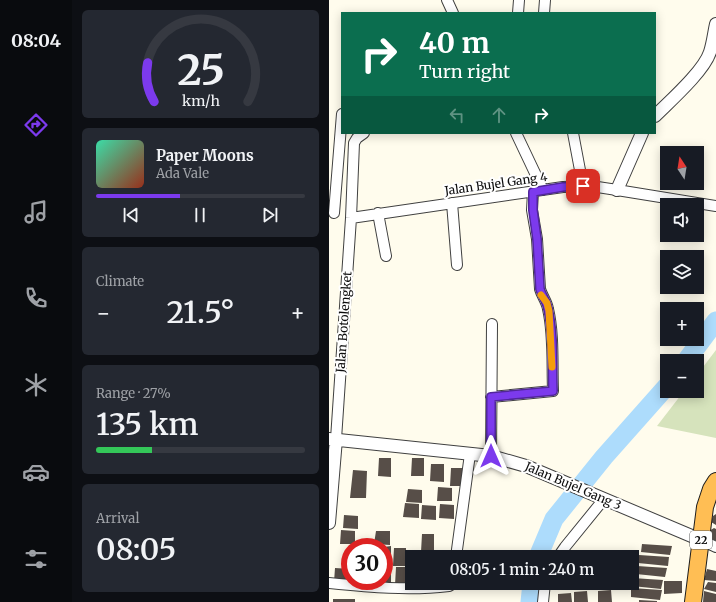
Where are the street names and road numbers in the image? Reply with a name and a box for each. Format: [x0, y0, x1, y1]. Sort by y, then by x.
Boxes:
street label: Jalan Bujel Gang 4 [443, 169, 549, 198]
street label: Jalan Botolengket [332, 271, 355, 374]
street label: Jalan Bujel Gang 3 [522, 458, 624, 513]
road number: 22 [690, 531, 712, 549]

